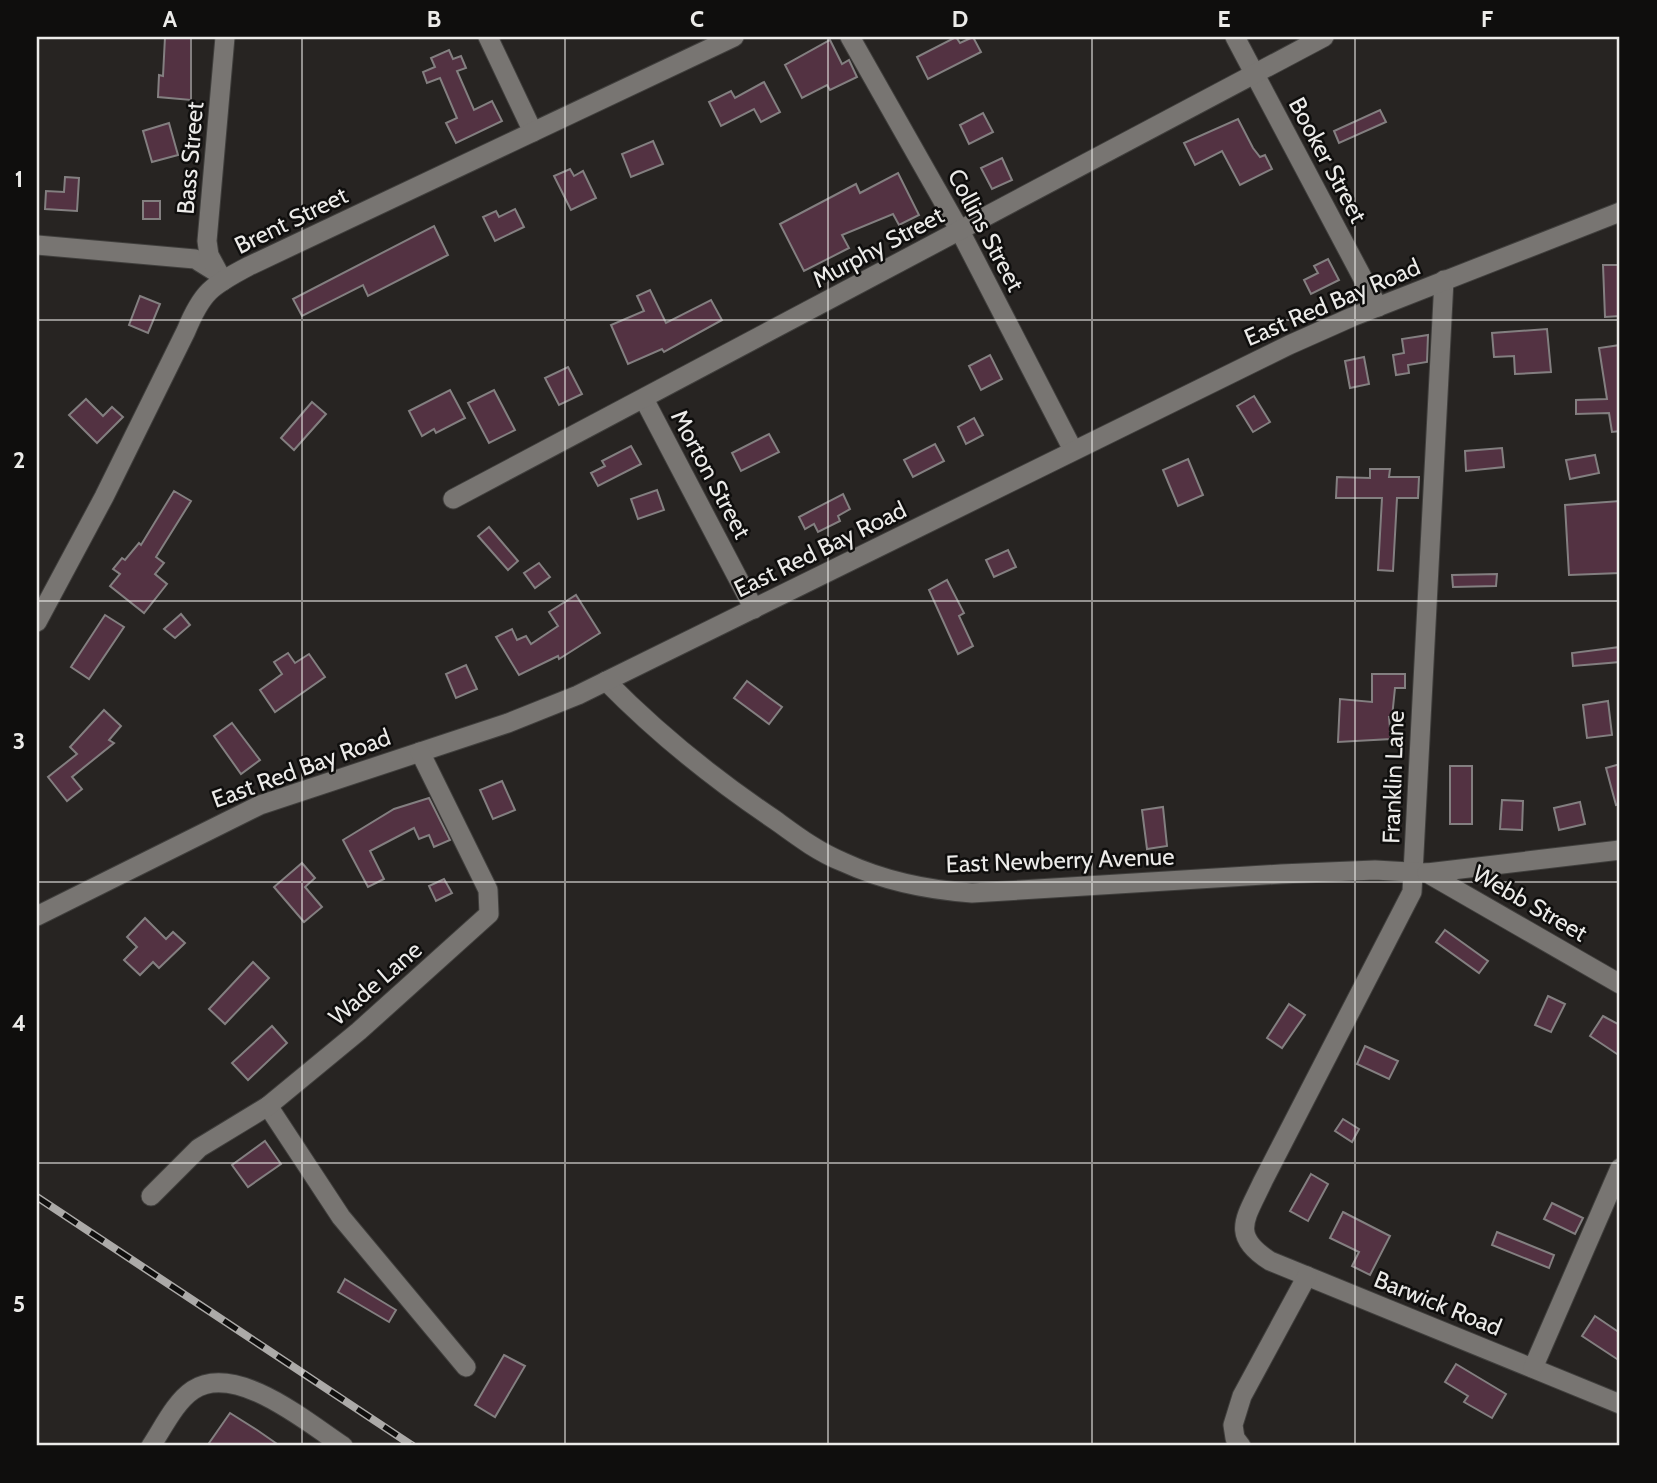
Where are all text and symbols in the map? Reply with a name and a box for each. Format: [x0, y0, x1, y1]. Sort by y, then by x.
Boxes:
text: A [163, 5, 178, 33]
text: B [427, 5, 441, 33]
text: C [690, 5, 704, 33]
text: D [952, 5, 968, 33]
text: E [1217, 5, 1231, 33]
text: F [1481, 5, 1493, 33]
street label: Booker Street [1283, 92, 1373, 228]
street label: Bass Street [171, 101, 209, 215]
street label: Collins Street [942, 164, 1030, 296]
text: 1 [15, 165, 23, 193]
street label: Brent Street [230, 180, 352, 260]
street label: Murphy Street [807, 200, 949, 294]
street label: East Red Bay Road [1240, 252, 1424, 352]
street label: Morton Street [665, 405, 757, 543]
text: 2 [13, 446, 25, 474]
street label: East Red Bay Road [729, 495, 911, 603]
street label: Franklin Lane [1376, 710, 1410, 844]
street label: East Red Bay Road [208, 722, 394, 814]
text: 3 [13, 727, 25, 755]
street label: East Newberry Avenue [945, 842, 1175, 878]
street label: Webb Street [1467, 858, 1593, 948]
street label: Wade Lane [323, 935, 427, 1031]
text: 4 [12, 1009, 26, 1037]
street label: Barwick Road [1370, 1264, 1506, 1342]
text: 5 [13, 1290, 25, 1318]

